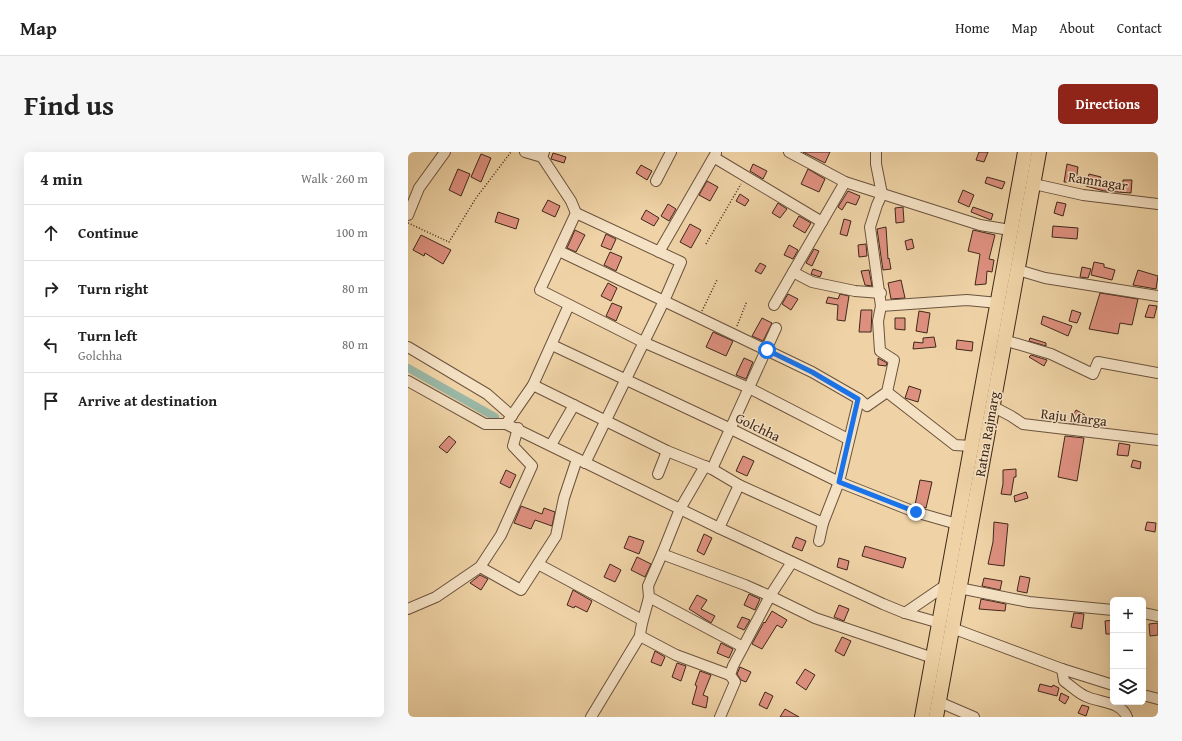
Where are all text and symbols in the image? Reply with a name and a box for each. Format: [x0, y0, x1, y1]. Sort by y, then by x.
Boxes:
text: Map [20, 14, 57, 42]
text: Home [955, 18, 990, 38]
text: Map [1012, 18, 1037, 38]
text: About [1059, 18, 1095, 38]
text: Contact [1117, 18, 1162, 38]
text: Find us [24, 84, 114, 125]
button: Directions [1058, 84, 1158, 124]
text: 4 min [40, 166, 82, 191]
street label: Ramnagar [1067, 166, 1129, 196]
text: Walk · 260 m [301, 169, 368, 188]
icon: ahead [40, 222, 62, 244]
text: Continue [78, 222, 139, 243]
text: 100 m [336, 223, 368, 242]
icon: right [40, 278, 62, 300]
text: Turn right [78, 278, 149, 299]
text: 80 m [342, 279, 368, 298]
text: Turn left [78, 325, 137, 346]
icon: left [40, 334, 62, 356]
text: 80 m [342, 335, 368, 354]
route start [758, 341, 776, 359]
text: Golchha [78, 346, 122, 365]
icon: arrive [40, 390, 62, 412]
text: Arrive at destination [78, 390, 217, 411]
street label: Ratna Rajmarg [970, 390, 1004, 478]
street label: Raju Marga [1040, 403, 1109, 431]
street label: Golchha [732, 408, 784, 447]
route end [907, 503, 925, 521]
map controls [1110, 597, 1146, 705]
button: + [1110, 597, 1146, 633]
button: − [1110, 633, 1146, 669]
button: layers [1110, 669, 1146, 705]

